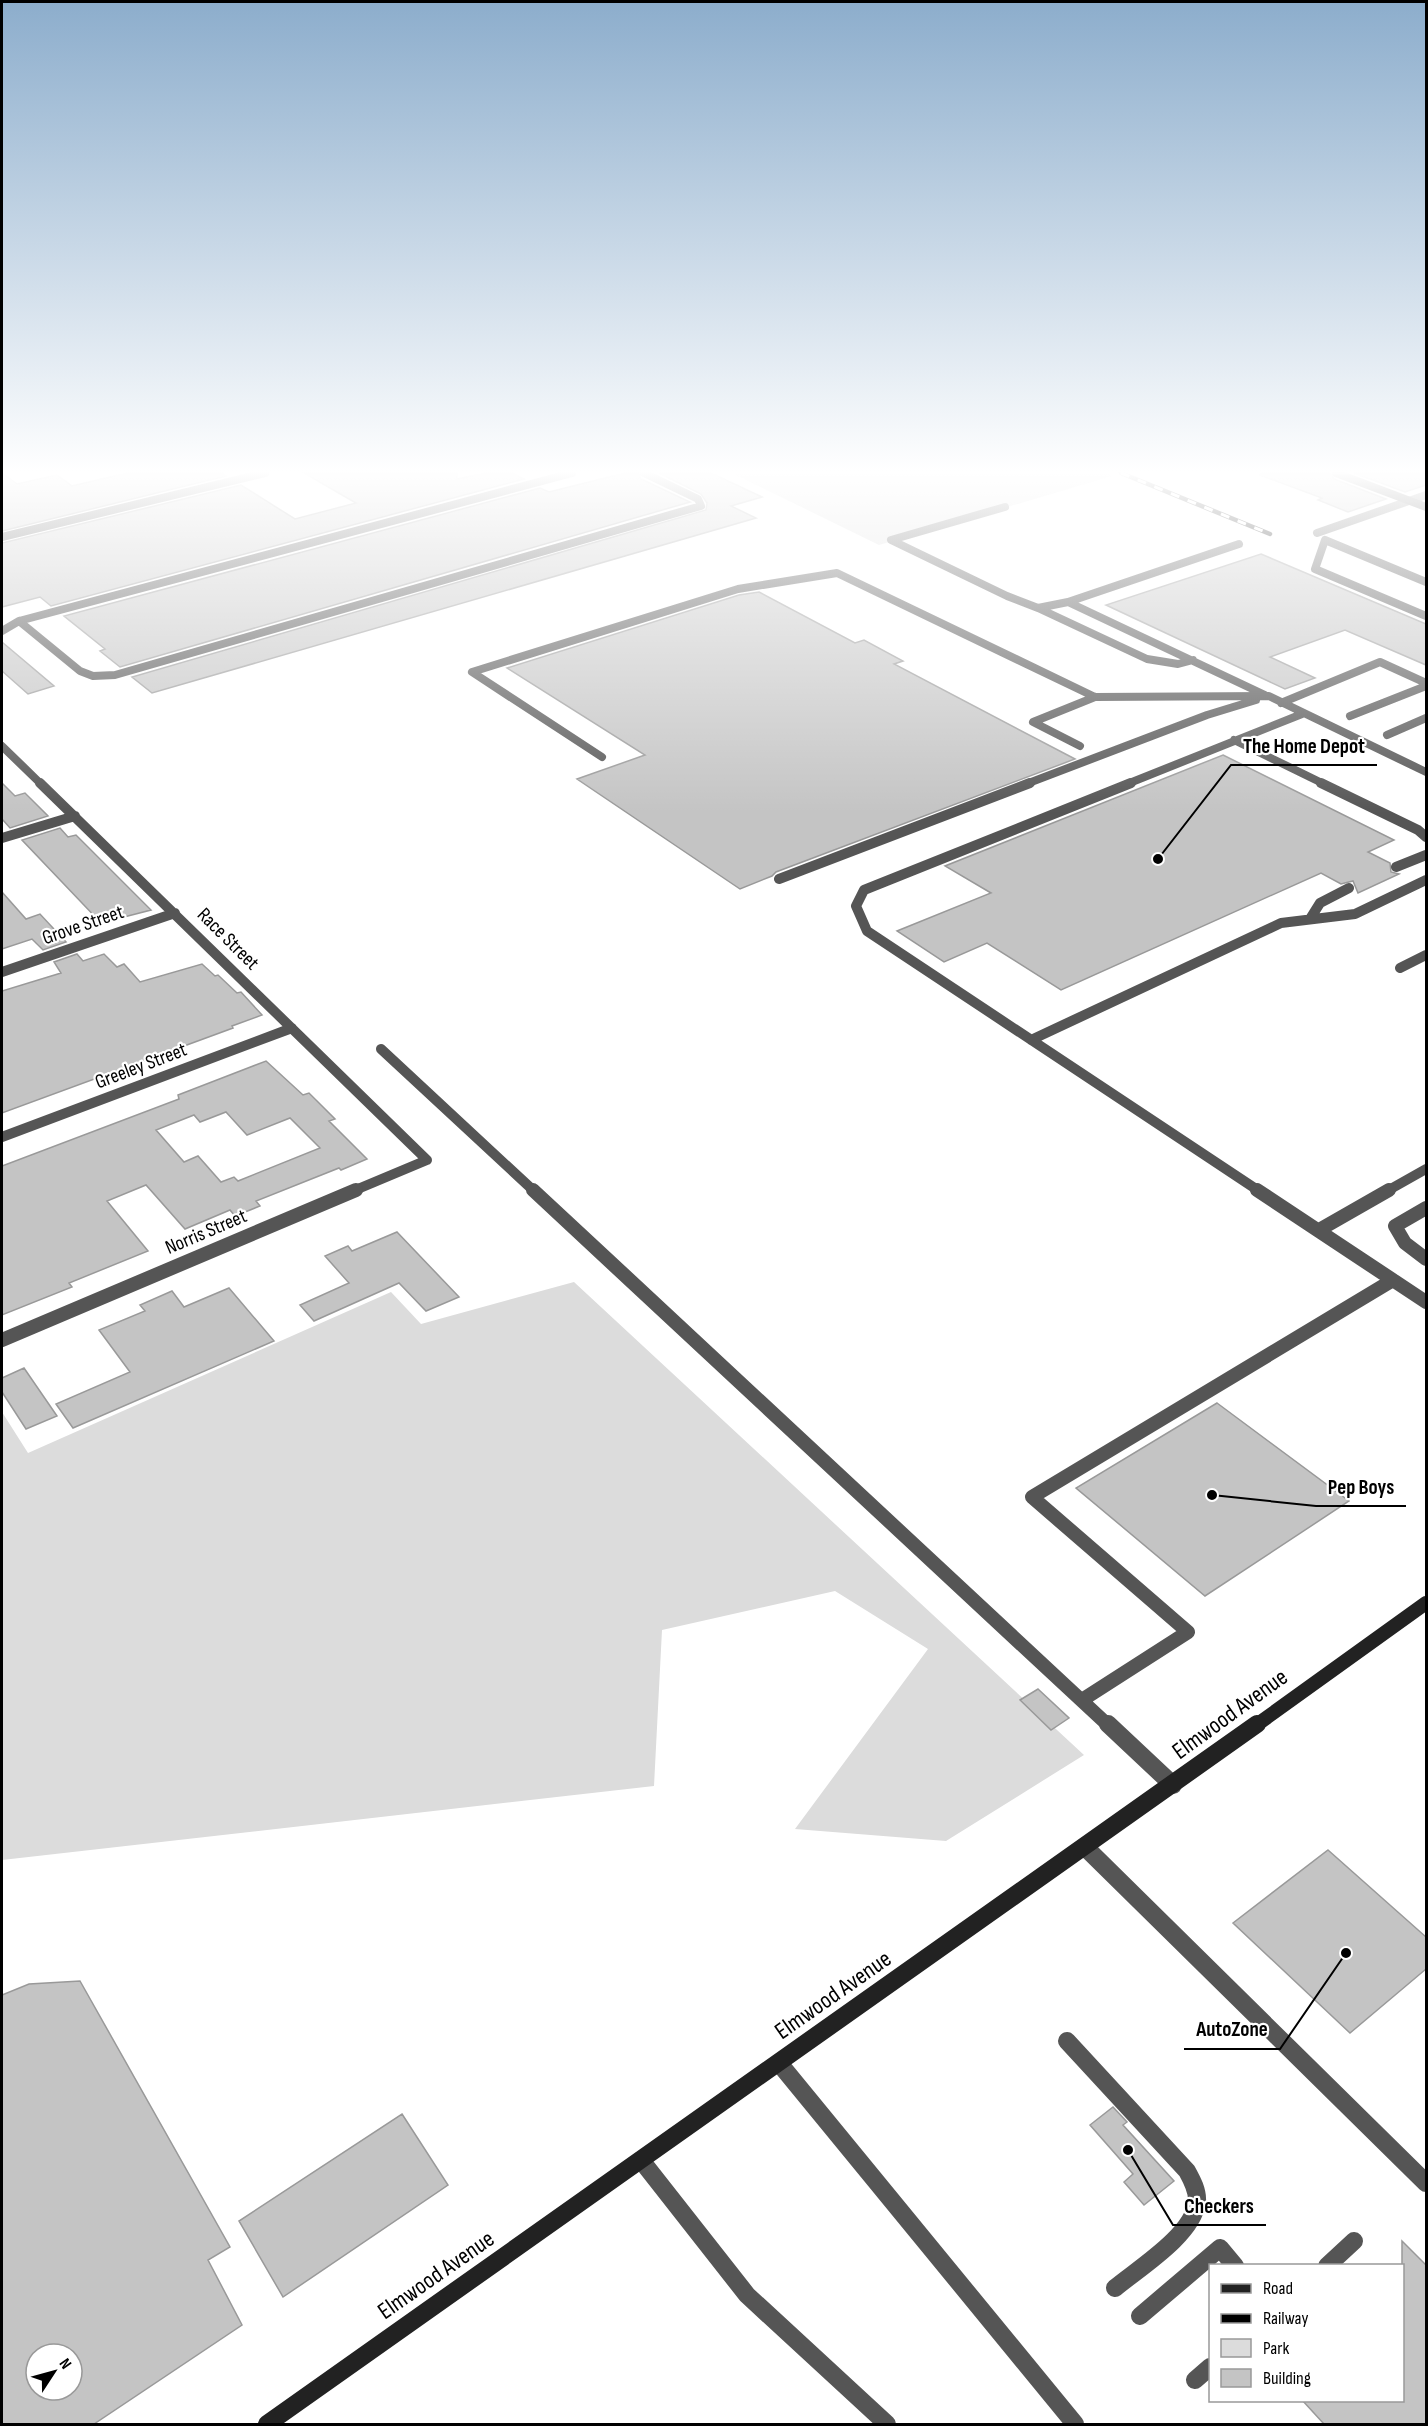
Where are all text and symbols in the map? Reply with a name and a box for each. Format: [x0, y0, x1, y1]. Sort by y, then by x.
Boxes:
callout: The Home Depot [1231, 726, 1377, 765]
text: The Home Depot [1243, 734, 1365, 759]
street label: Grove Street [39, 900, 127, 950]
street label: Race Street [192, 903, 264, 975]
street label: Greeley Street [92, 1038, 190, 1094]
street label: Norris Street [162, 1204, 250, 1260]
callout: Pep Boys [1316, 1467, 1406, 1506]
text: Pep Boys [1328, 1475, 1394, 1500]
street label: Elmwood Avenue [1167, 1662, 1293, 1766]
street label: Elmwood Avenue [769, 1944, 897, 2046]
callout: AutoZone [1184, 2010, 1280, 2049]
text: AutoZone [1195, 2017, 1268, 2042]
callout: Checkers [1173, 2186, 1266, 2225]
text: Checkers [1184, 2194, 1254, 2219]
street label: Elmwood Avenue [372, 2224, 500, 2326]
legend [1209, 2264, 1404, 2402]
text: Road [1263, 2278, 1293, 2299]
text: Railway [1263, 2308, 1308, 2329]
text: Park [1263, 2338, 1289, 2359]
north arrow [24, 2342, 84, 2402]
text: N [55, 2355, 75, 2373]
text: Building [1263, 2368, 1311, 2389]

